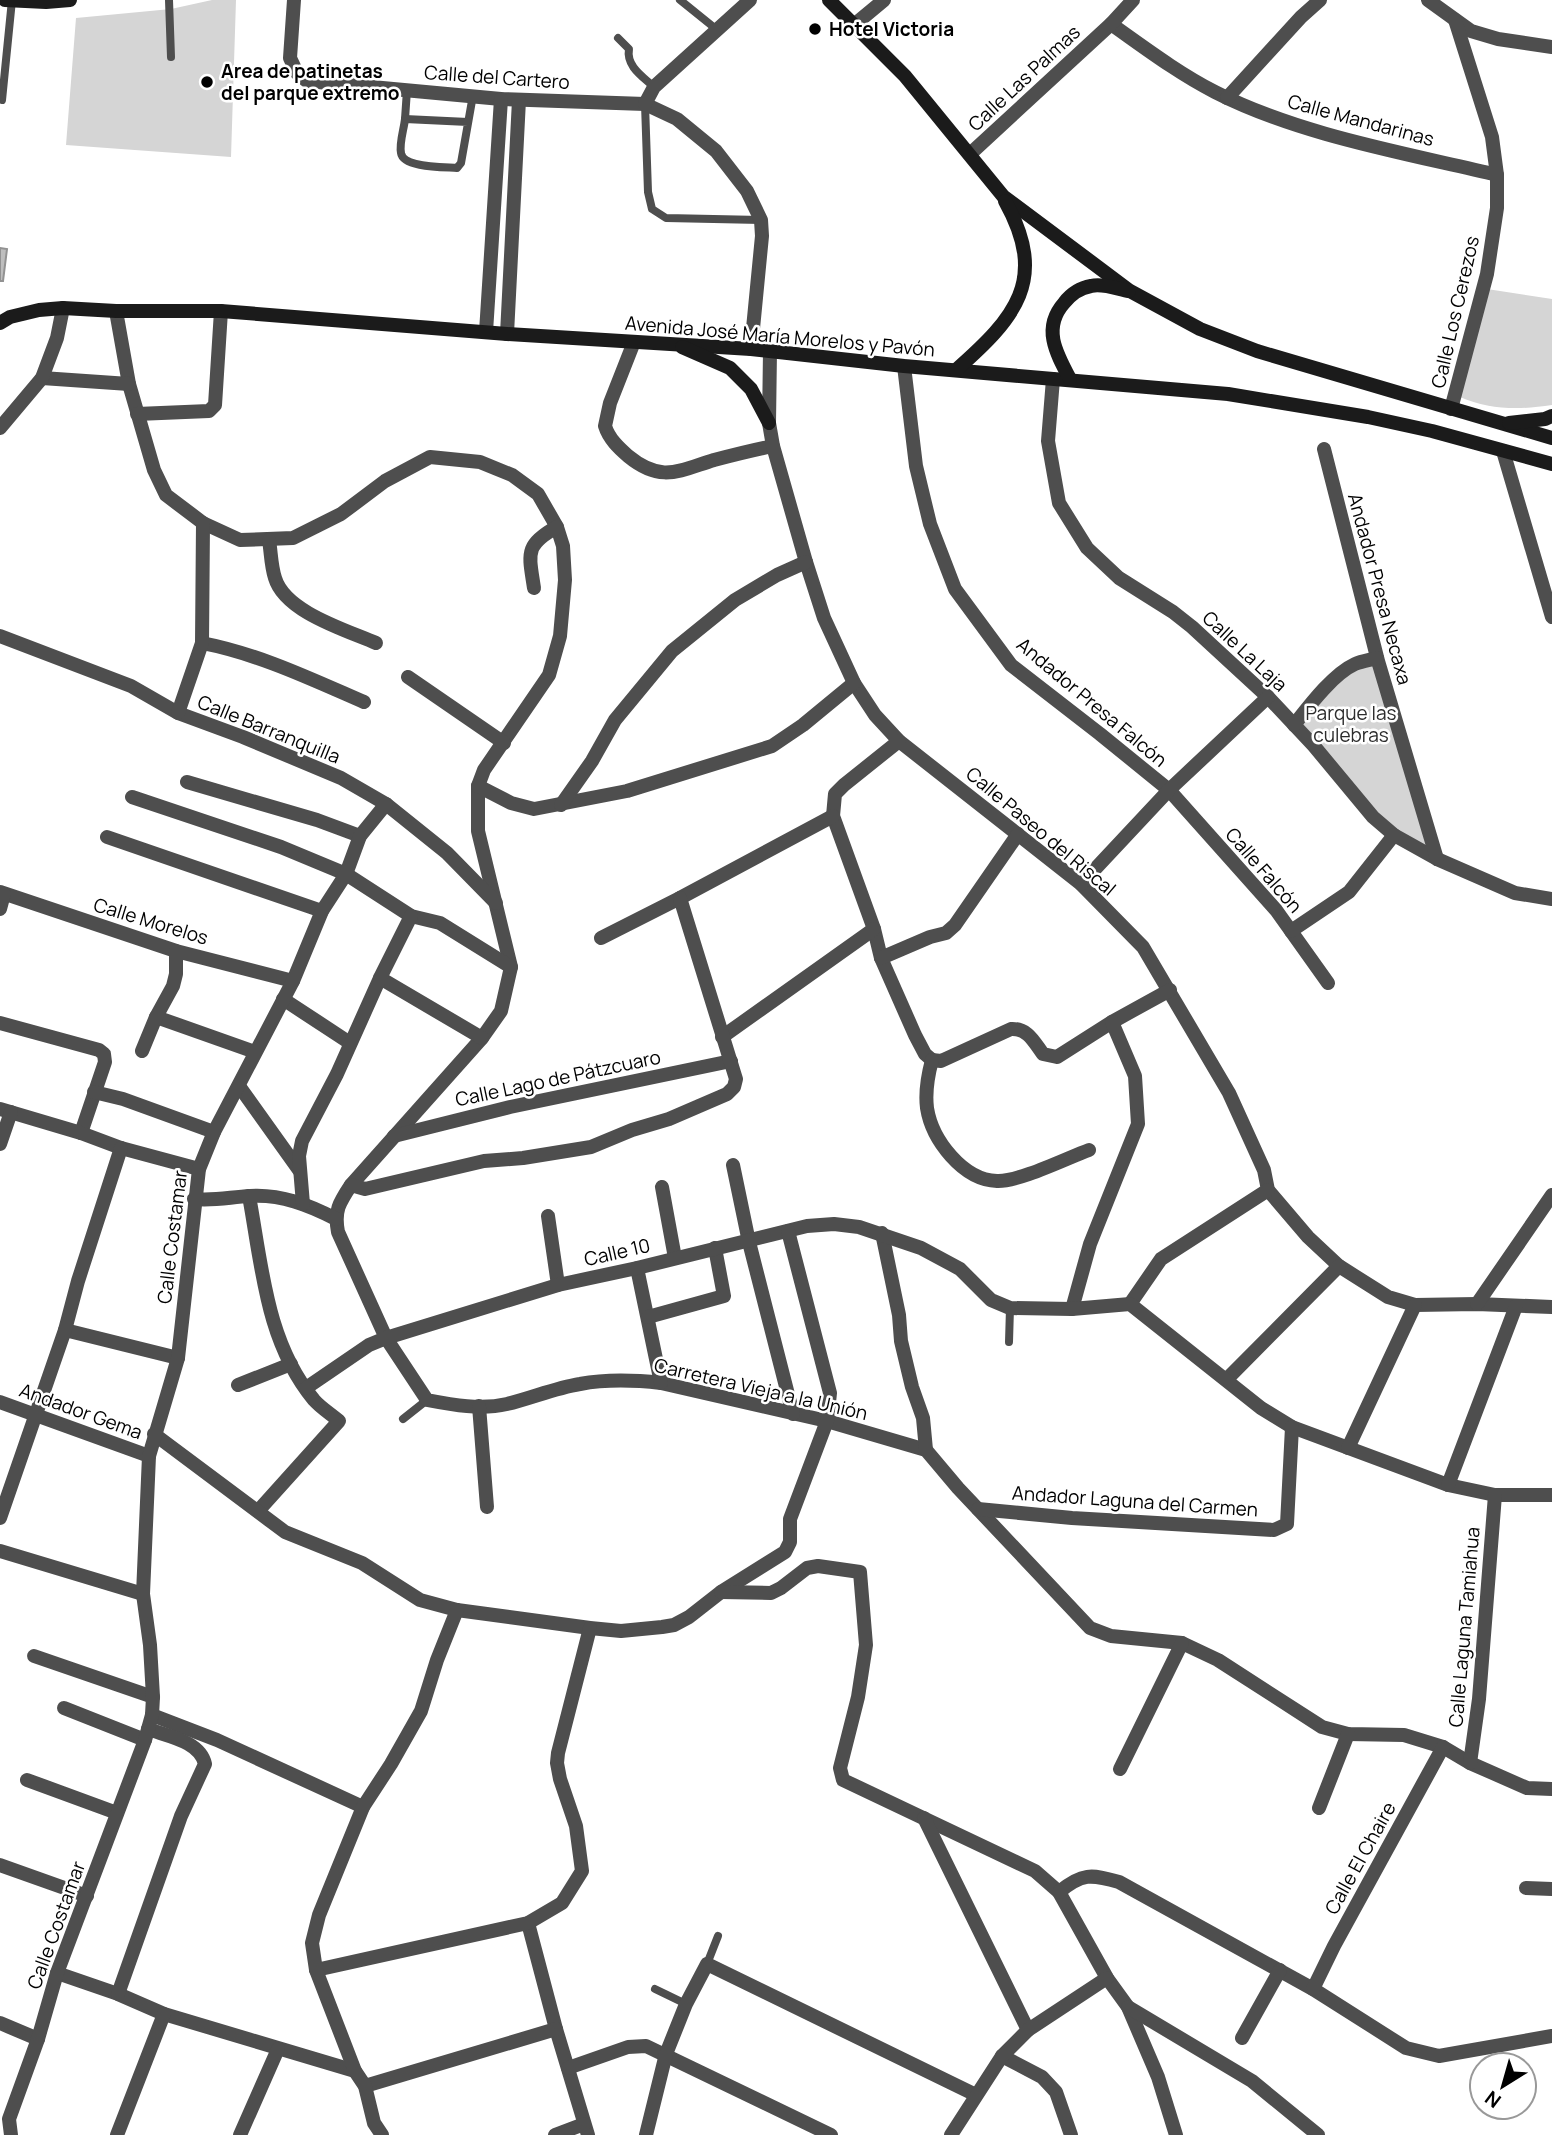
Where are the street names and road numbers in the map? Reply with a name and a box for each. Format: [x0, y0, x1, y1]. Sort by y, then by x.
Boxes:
street label: Calle Las Palmas [962, 19, 1086, 137]
street label: Calle del Cartero [423, 59, 571, 95]
street label: Calle Mandarinas [1285, 88, 1437, 152]
street label: Calle Los Cerezos [1425, 233, 1485, 391]
street label: Avenida José María Morelos y Pavón [624, 310, 936, 362]
street label: Andador Presa Necaxa [1342, 490, 1418, 688]
street label: Calle La Laja [1197, 605, 1293, 697]
street label: Andador Presa Falcón [1011, 631, 1173, 773]
street label: Calle Barranquilla [194, 689, 344, 769]
street label: Calle Paseo del Riscal [961, 761, 1121, 901]
street label: Calle Falcón [1220, 822, 1308, 918]
street label: Calle Morelos [91, 891, 211, 951]
street label: Calle Lago de Pátzcuaro [453, 1044, 663, 1112]
street label: Calle Costamar [151, 1169, 193, 1305]
street label: Calle 10 [581, 1232, 653, 1272]
street label: Carretera Vieja a la Unión [652, 1352, 870, 1426]
street label: Andador Gema [16, 1377, 146, 1445]
street label: Andador Laguna del Carmen [1011, 1479, 1259, 1523]
street label: Calle Laguna Tamiahua [1442, 1526, 1486, 1728]
street label: Calle El Chaire [1318, 1797, 1402, 1919]
street label: Calle Costamar [21, 1857, 91, 1993]

